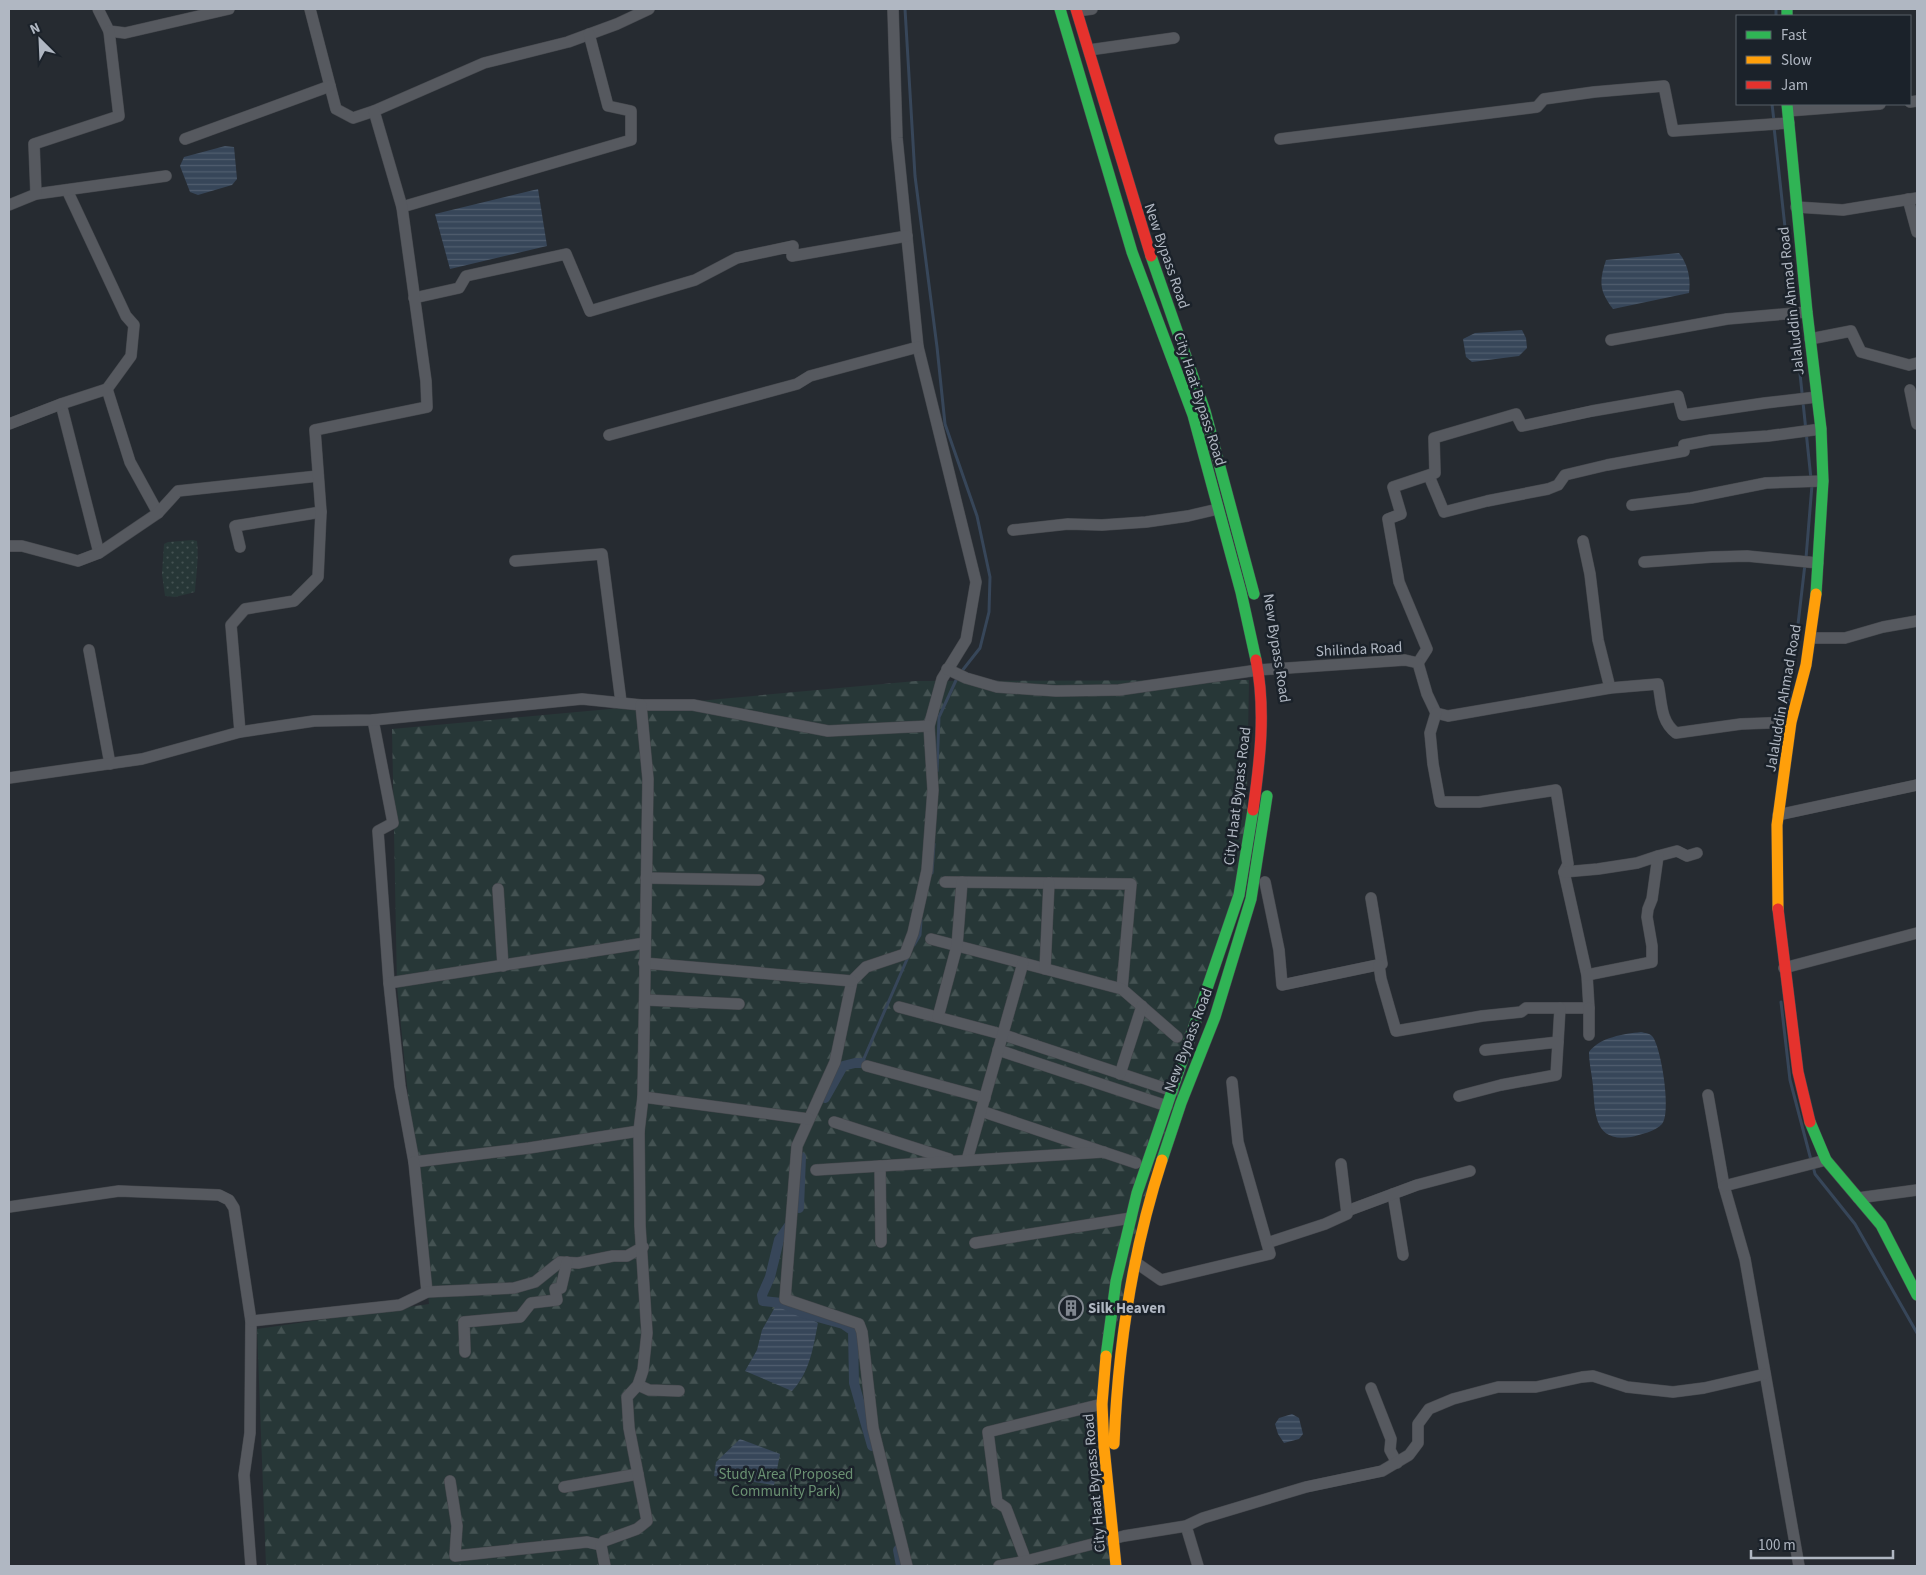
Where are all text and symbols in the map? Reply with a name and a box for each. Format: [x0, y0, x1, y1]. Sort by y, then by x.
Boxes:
north arrow [15, 15, 65, 65]
legend [1736, 15, 1911, 105]
text: N [27, 18, 43, 40]
text: Fast [1781, 25, 1807, 46]
text: Slow [1781, 50, 1812, 71]
text: Jam [1781, 75, 1808, 96]
street label: New Bypass Road [1139, 201, 1194, 312]
street label: Jalaluddin Ahmad Road [1773, 226, 1810, 376]
street label: City Haat Bypass Road [1168, 330, 1231, 469]
street label: New Bypass Road [1258, 592, 1295, 704]
street label: Jalaluddin Ahmad Road [1760, 623, 1807, 774]
street label: Shilinda Road [1315, 637, 1403, 662]
street label: City Haat Bypass Road [1219, 726, 1256, 866]
street label: New Bypass Road [1159, 985, 1218, 1095]
building icon: Silk Heaven [1058, 1295, 1084, 1321]
place label: Silk Heaven [1088, 1298, 1166, 1319]
street label: City Haat Bypass Road [1078, 1413, 1111, 1553]
park label: Study Area (Proposed Community Park) [719, 1464, 853, 1502]
scale bar [1751, 1528, 1894, 1560]
text: 100 m [1758, 1535, 1796, 1556]

